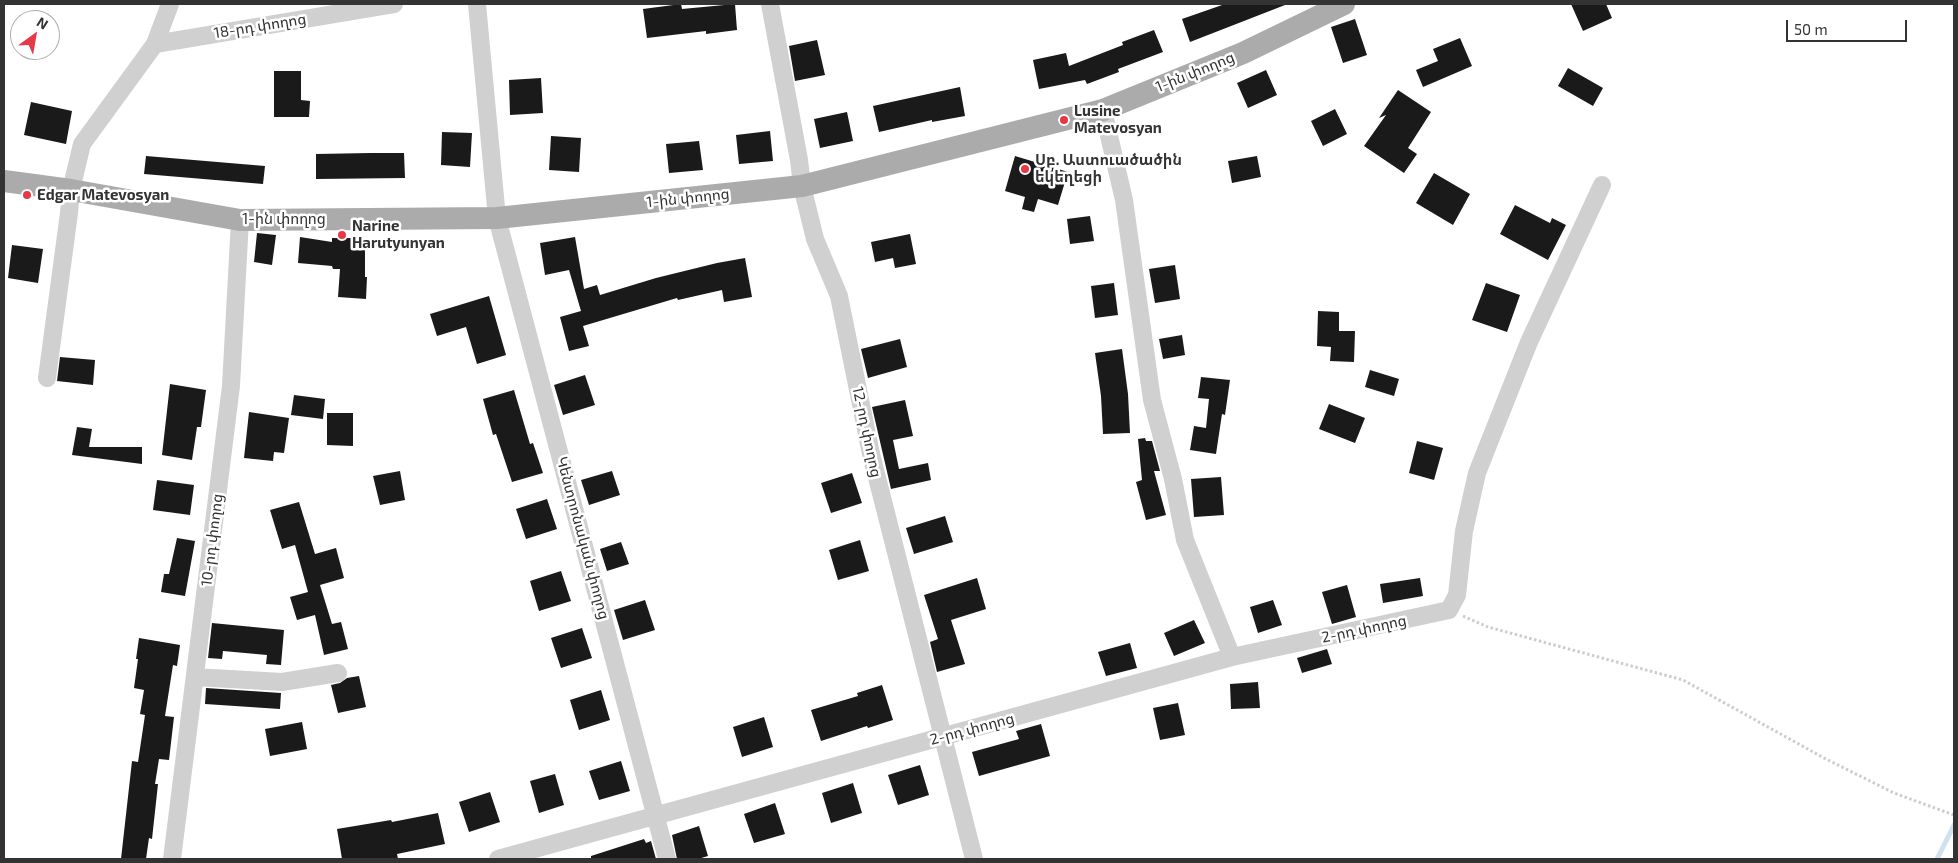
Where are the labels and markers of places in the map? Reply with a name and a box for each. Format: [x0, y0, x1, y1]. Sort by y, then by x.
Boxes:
place label: Lusine Matevosyan [1074, 102, 1162, 137]
marker: Lusine Matevosyan [1058, 114, 1070, 126]
place label: Սբ. Աստուածածին եկեղեցի [1035, 151, 1182, 186]
marker: Սբ. Աստուածածին եկեղեցի [1019, 163, 1031, 175]
place label: Edgar Matevosyan [37, 186, 169, 204]
marker: Edgar Matevosyan [21, 189, 33, 201]
place label: Narine Harutyunyan [352, 217, 445, 252]
marker: Narine Harutyunyan [336, 229, 348, 241]

